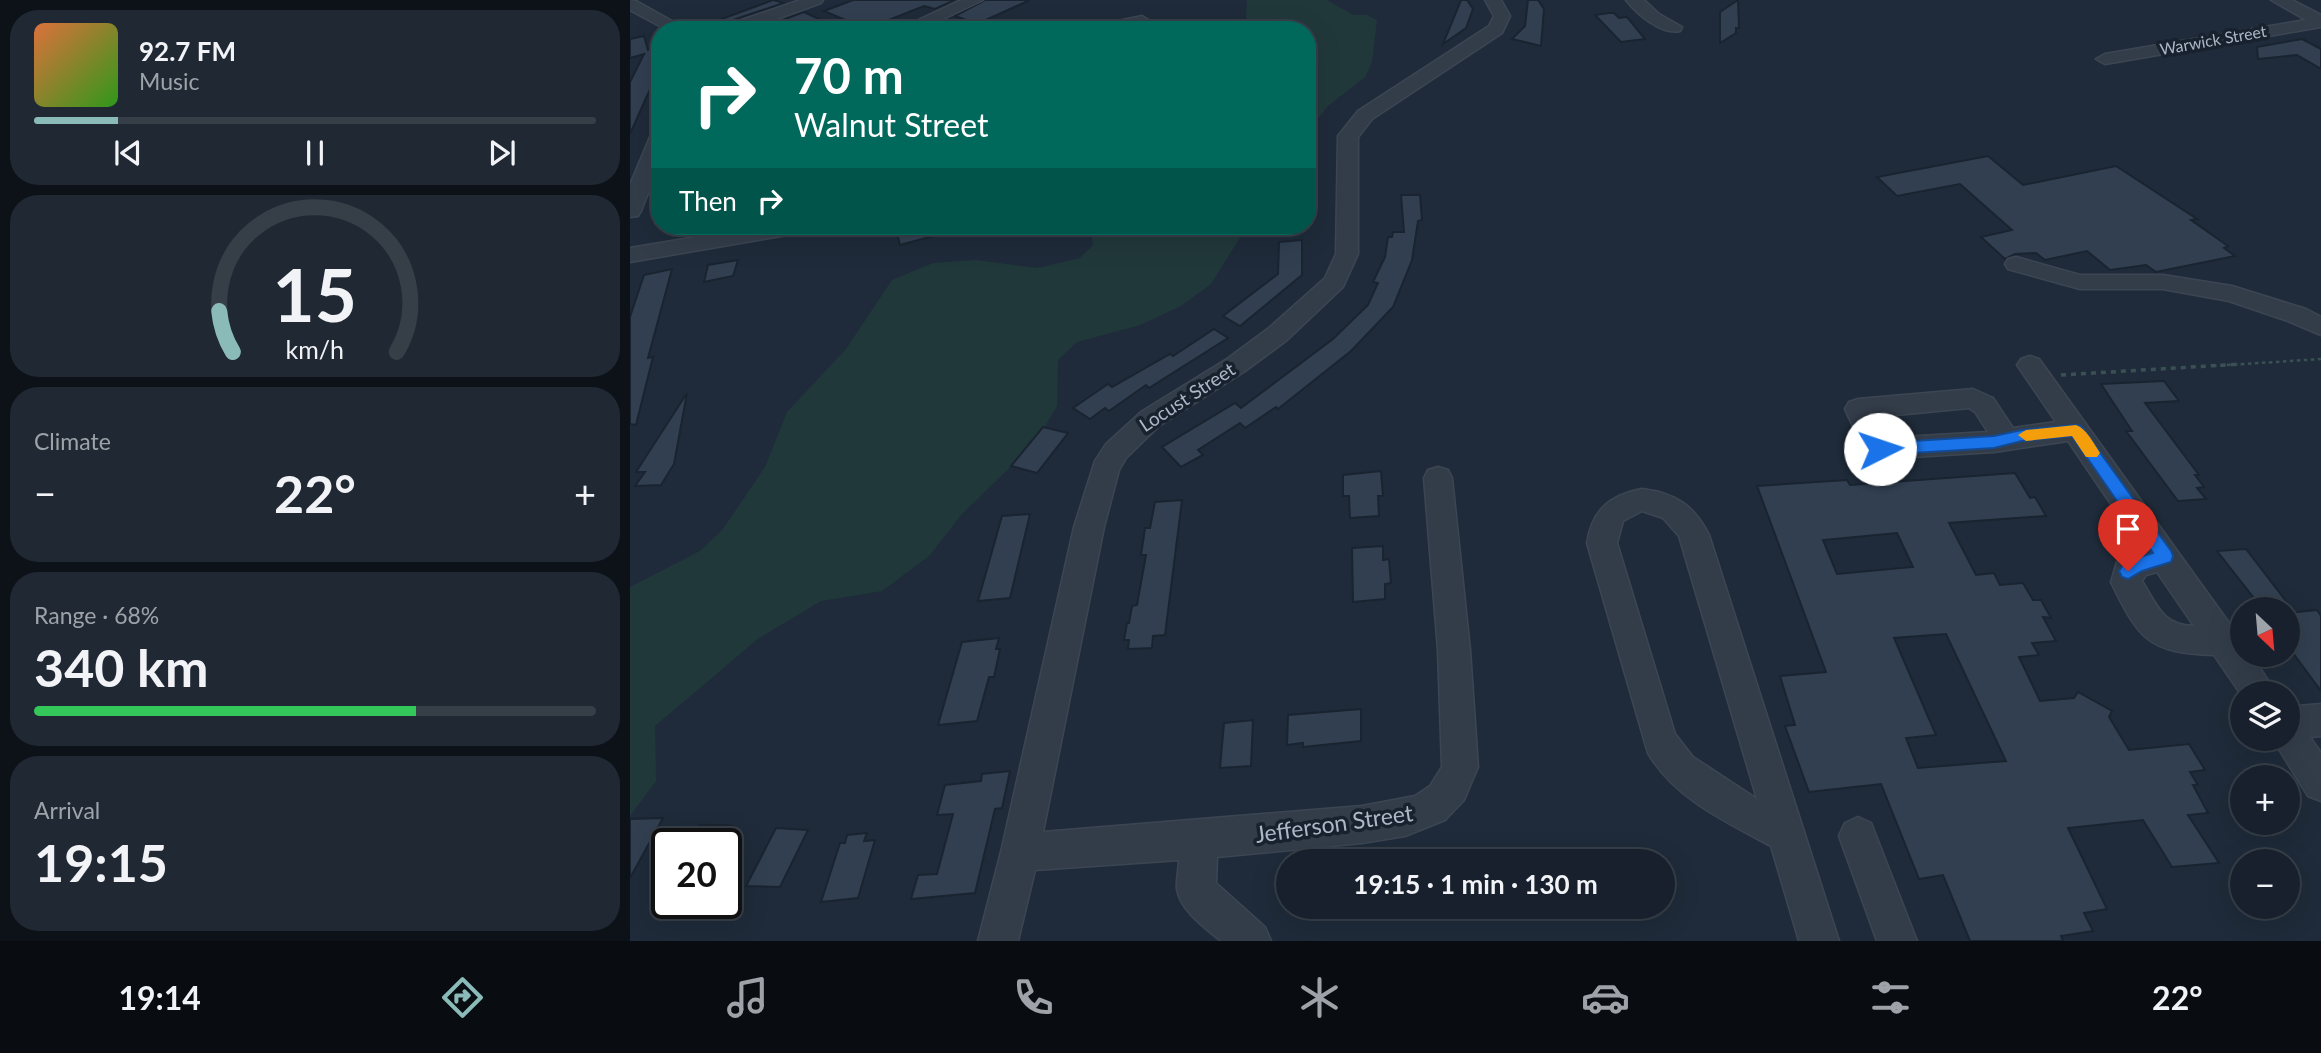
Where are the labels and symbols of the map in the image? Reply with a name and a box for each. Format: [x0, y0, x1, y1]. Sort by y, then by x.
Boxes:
street label: Warwick Street [2158, 21, 2268, 58]
street label: Locust Street [1135, 357, 1239, 436]
position arrow [1843, 412, 1917, 486]
pin [2098, 499, 2158, 571]
north arrow [2230, 597, 2300, 667]
street label: Jefferson Street [1253, 798, 1415, 848]
speed limit sign: 20 [651, 828, 742, 919]

